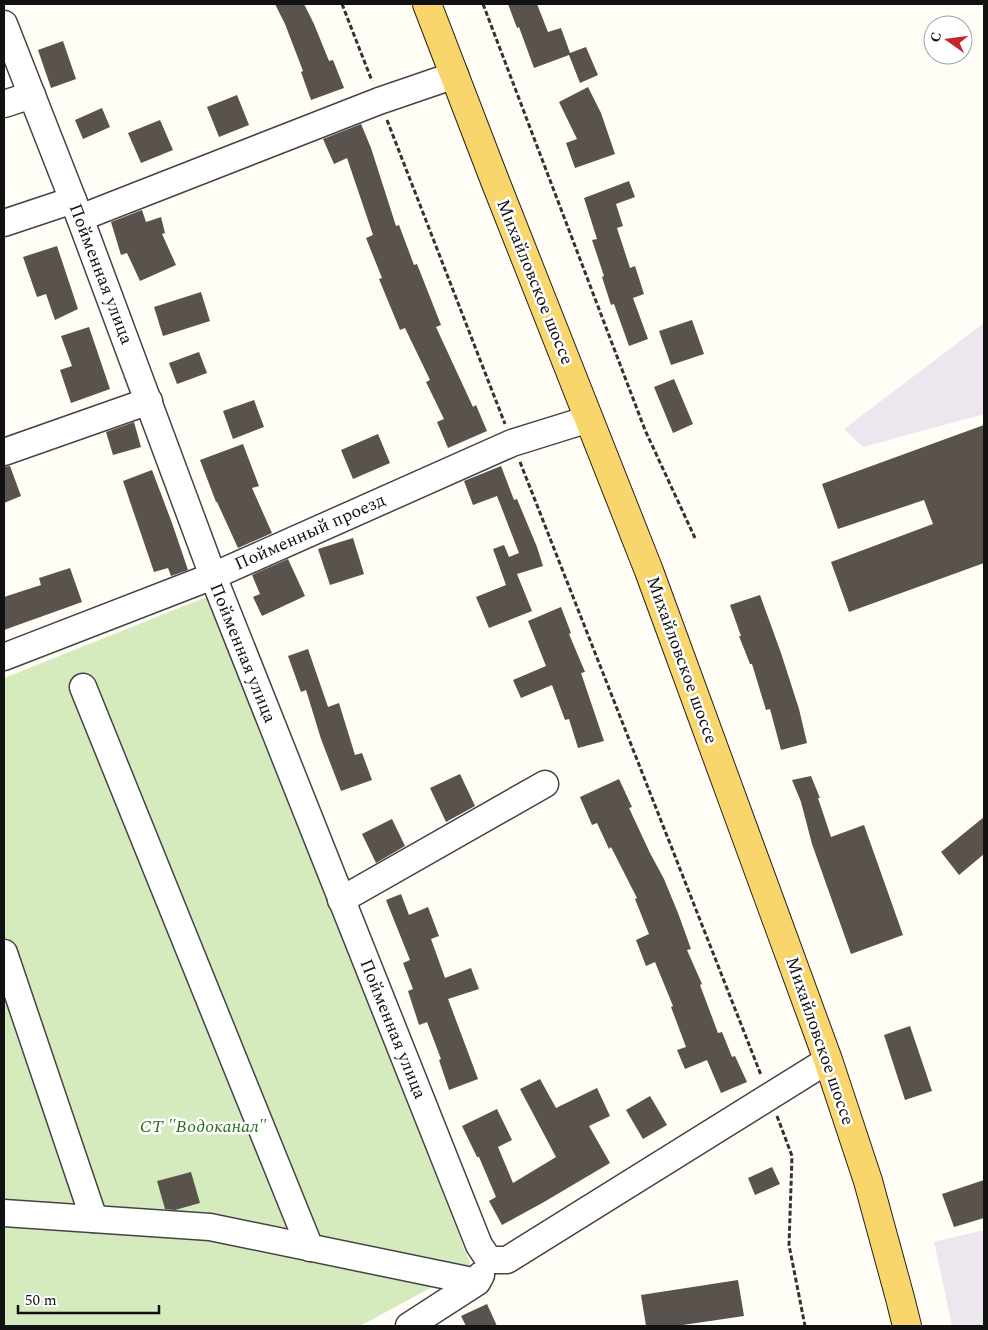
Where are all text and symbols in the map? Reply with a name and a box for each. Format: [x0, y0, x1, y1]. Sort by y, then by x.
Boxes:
north arrow [923, 15, 973, 65]
text: С [924, 30, 947, 44]
street label: Михайловское шоссе [489, 195, 581, 369]
street label: Пойменная улица [62, 200, 140, 348]
street label: Пойменный проезд [230, 487, 390, 577]
street label: Михайловское шоссе [639, 572, 725, 748]
street label: Пойменная улица [203, 579, 283, 727]
street label: Михайловское шоссе [778, 953, 862, 1129]
street label: Пойменная улица [353, 955, 433, 1103]
park label: СТ "Водоканал" [140, 1113, 267, 1140]
scale bar [18, 1282, 159, 1314]
text: 50 m [25, 1289, 57, 1312]

